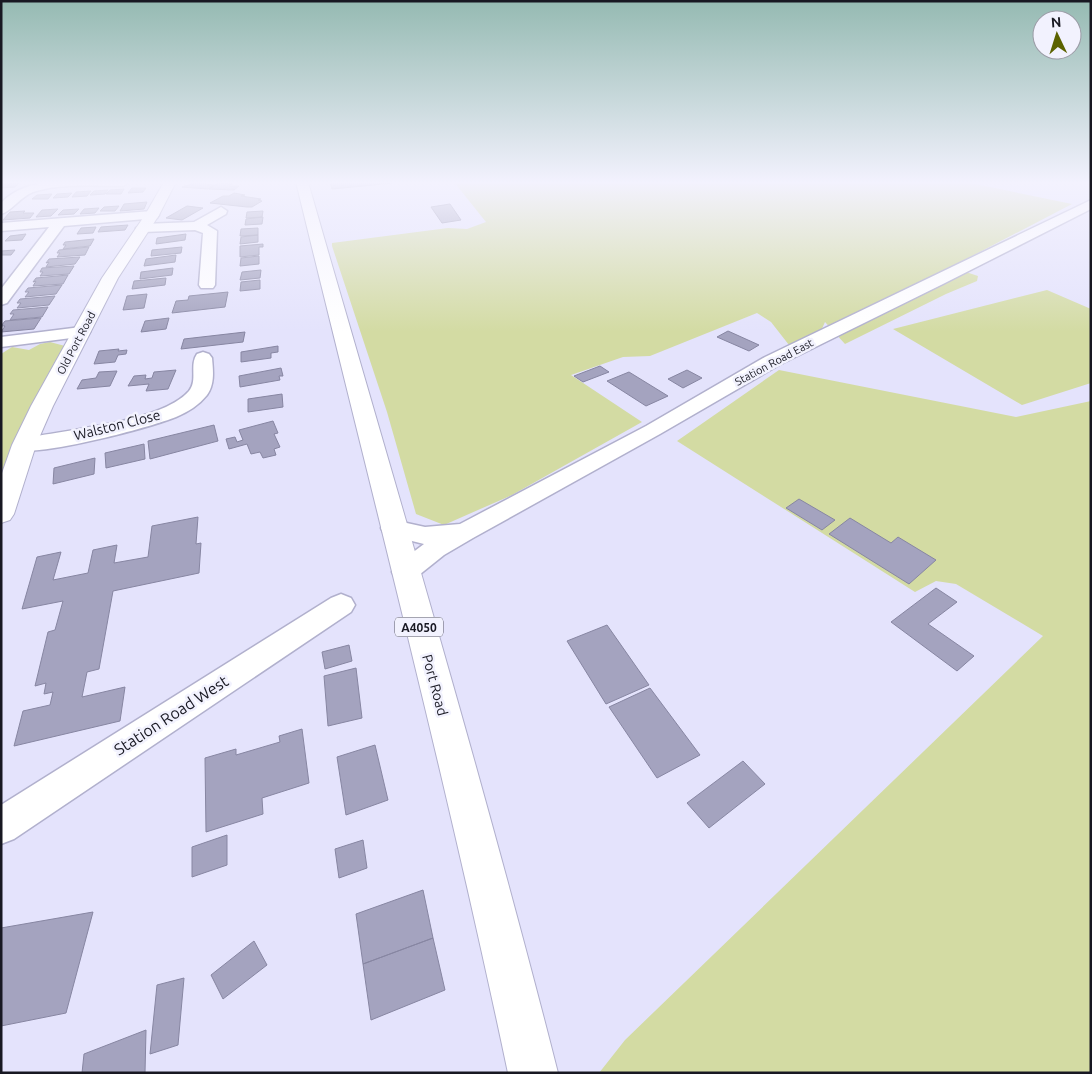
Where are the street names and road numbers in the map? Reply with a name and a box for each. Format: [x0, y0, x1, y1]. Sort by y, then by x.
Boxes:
street label: Old Port Road [54, 309, 98, 377]
street label: Station Road East [733, 336, 816, 388]
street label: Walston Close [72, 407, 162, 443]
road number: A4050 [395, 618, 443, 636]
street label: Port Road [419, 653, 451, 717]
street label: Station Road West [111, 671, 232, 759]

